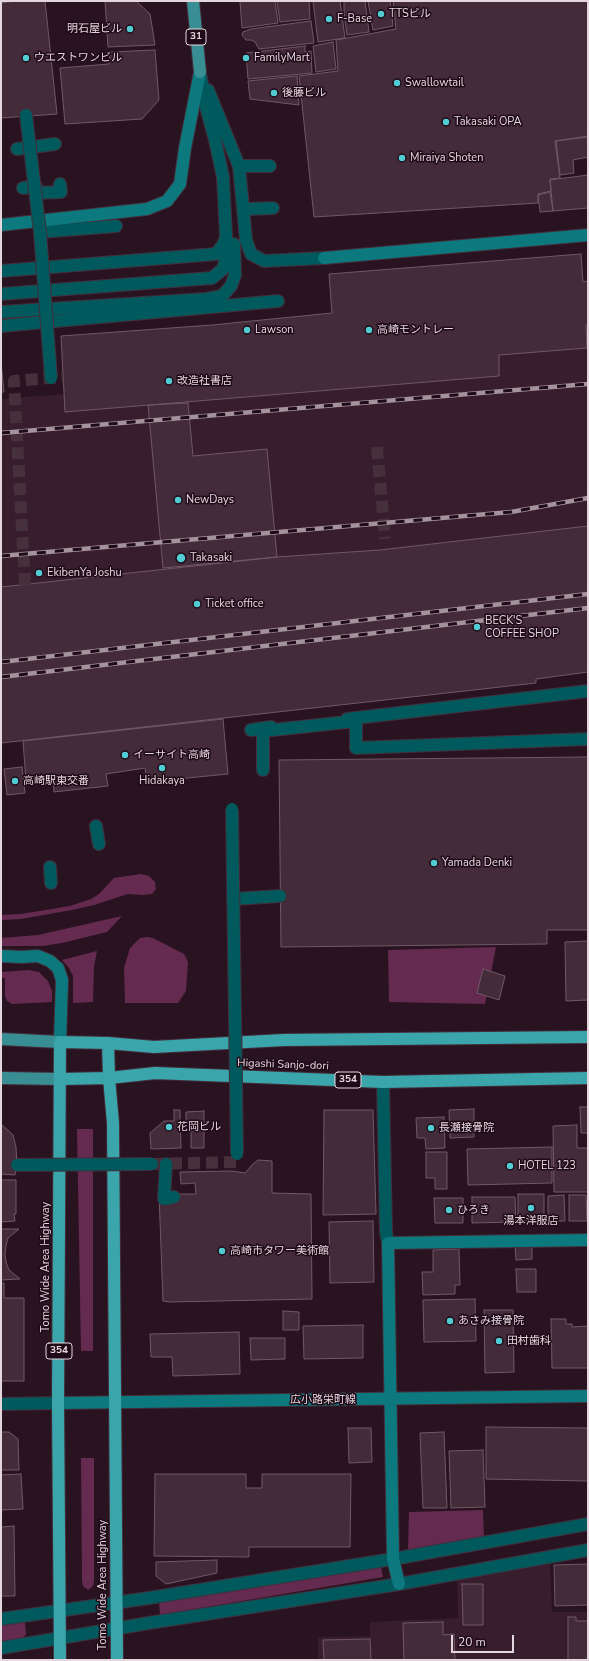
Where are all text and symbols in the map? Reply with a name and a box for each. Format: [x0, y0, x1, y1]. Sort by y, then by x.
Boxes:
place label: TTSビル [389, 7, 431, 21]
marker: TTSビル [376, 9, 386, 19]
place label: F-Base [337, 12, 372, 26]
marker: F-Base [324, 14, 334, 24]
place label: 明石屋ビル [67, 22, 122, 36]
marker: 明石屋ビル [125, 24, 135, 34]
road number: 31 [186, 29, 206, 45]
place label: ウエストワンビル [34, 51, 122, 65]
place label: FamilyMart [254, 51, 310, 65]
marker: ウエストワンビル [21, 53, 31, 63]
marker: FamilyMart [241, 53, 251, 63]
place label: Swallowtail [405, 76, 464, 90]
marker: Swallowtail [392, 78, 402, 88]
place label: 後藤ビル [282, 86, 326, 100]
marker: 後藤ビル [269, 88, 279, 98]
place label: Takasaki OPA [454, 115, 522, 129]
marker: Takasaki OPA [441, 117, 451, 127]
place label: Miraiya Shoten [410, 151, 483, 165]
marker: Miraiya Shoten [397, 153, 407, 163]
place label: Lawson [255, 323, 294, 337]
place label: 高崎モントレー [377, 323, 454, 337]
marker: Lawson [242, 325, 252, 335]
marker: 高崎モントレー [364, 325, 374, 335]
place label: 改造社書店 [177, 374, 232, 388]
marker: 改造社書店 [164, 376, 174, 386]
place label: NewDays [186, 493, 234, 507]
marker: NewDays [173, 495, 183, 505]
place label: Takasaki [190, 551, 232, 565]
marker: Takasaki [175, 552, 187, 564]
place label: EkibenYa Joshu [47, 566, 122, 580]
marker: EkibenYa Joshu [34, 568, 44, 578]
place label: Ticket office [205, 597, 264, 611]
marker: Ticket office [192, 599, 202, 609]
place label: BECK'S COFFEE SHOP [485, 614, 559, 640]
marker: BECK'S COFFEE SHOP [472, 622, 482, 632]
place label: イーサイト高崎 [133, 748, 210, 762]
marker: イーサイト高崎 [120, 750, 130, 760]
marker: Hidakaya [157, 763, 167, 773]
place label: 高崎駅東交番 [23, 774, 89, 788]
place label: Hidakaya [139, 774, 185, 788]
marker: 高崎駅東交番 [10, 776, 20, 786]
place label: Yamada Denki [442, 856, 512, 870]
marker: Yamada Denki [429, 858, 439, 868]
street label: Higashi Sanjo-dori [237, 1057, 329, 1073]
road number: 354 [335, 1072, 361, 1088]
place label: 花岡ビル [177, 1120, 221, 1134]
place label: 長瀬接骨院 [439, 1121, 494, 1135]
marker: 花岡ビル [164, 1122, 174, 1132]
marker: 長瀬接骨院 [426, 1123, 436, 1133]
place label: HOTEL 123 [518, 1159, 576, 1173]
marker: HOTEL 123 [505, 1161, 515, 1171]
street label: Tomo Wide Area Highway [39, 1202, 53, 1332]
place label: ひろき [457, 1203, 490, 1217]
marker: 湯本洋服店 [526, 1203, 536, 1213]
marker: ひろき [444, 1205, 454, 1215]
place label: 湯本洋服店 [504, 1214, 558, 1228]
place label: 高崎市タワー美術館 [230, 1244, 329, 1258]
marker: 高崎市タワー美術館 [217, 1246, 227, 1256]
place label: あさみ接骨院 [458, 1314, 524, 1328]
marker: あさみ接骨院 [445, 1316, 455, 1326]
place label: 田村歯科 [507, 1334, 551, 1348]
marker: 田村歯科 [494, 1336, 504, 1346]
road number: 354 [46, 1343, 72, 1359]
street label: 広小路栄町線 [290, 1393, 356, 1407]
street label: Tomo Wide Area Highway [96, 1520, 110, 1650]
scale bar [453, 1627, 516, 1653]
text: 20 m [458, 1634, 486, 1650]

